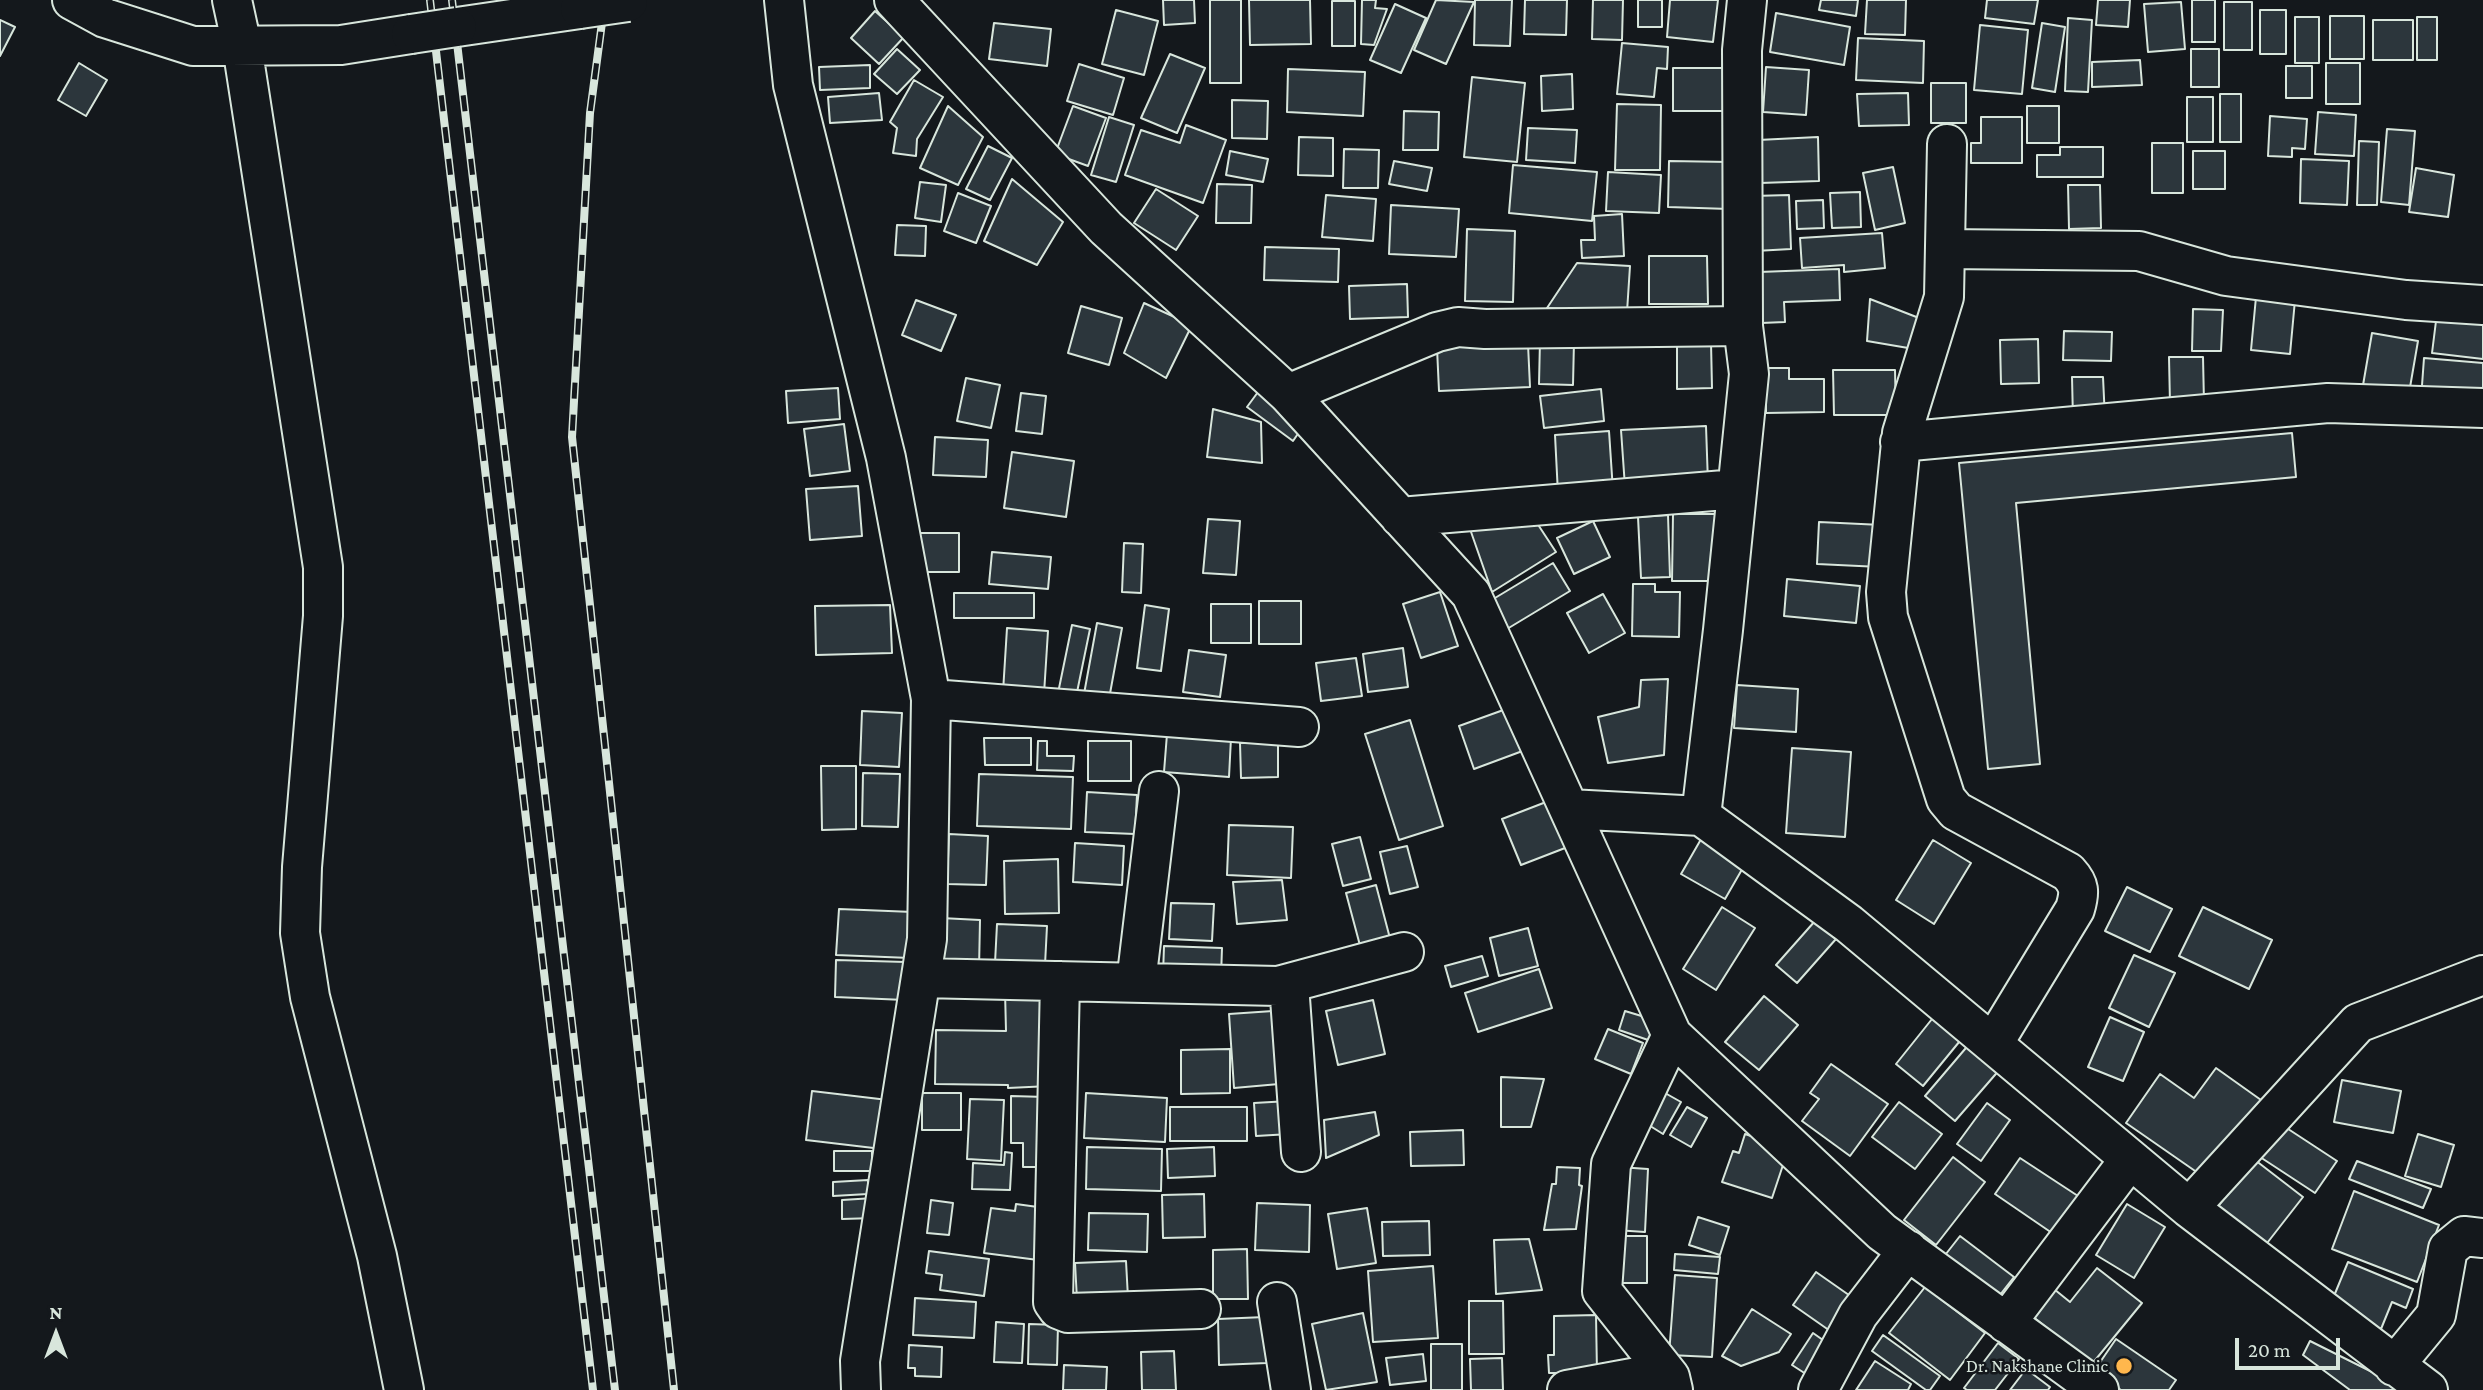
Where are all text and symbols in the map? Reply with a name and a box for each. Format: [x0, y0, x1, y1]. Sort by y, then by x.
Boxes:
north arrow [21, 1299, 91, 1369]
text: N [50, 1302, 62, 1323]
scale bar [2238, 1324, 2343, 1368]
text: 20 m [2248, 1338, 2291, 1362]
place label: Dr. Nakshane Clinic [1966, 1355, 2108, 1377]
marker: Dr. Nakshane Clinic [2114, 1356, 2134, 1376]

